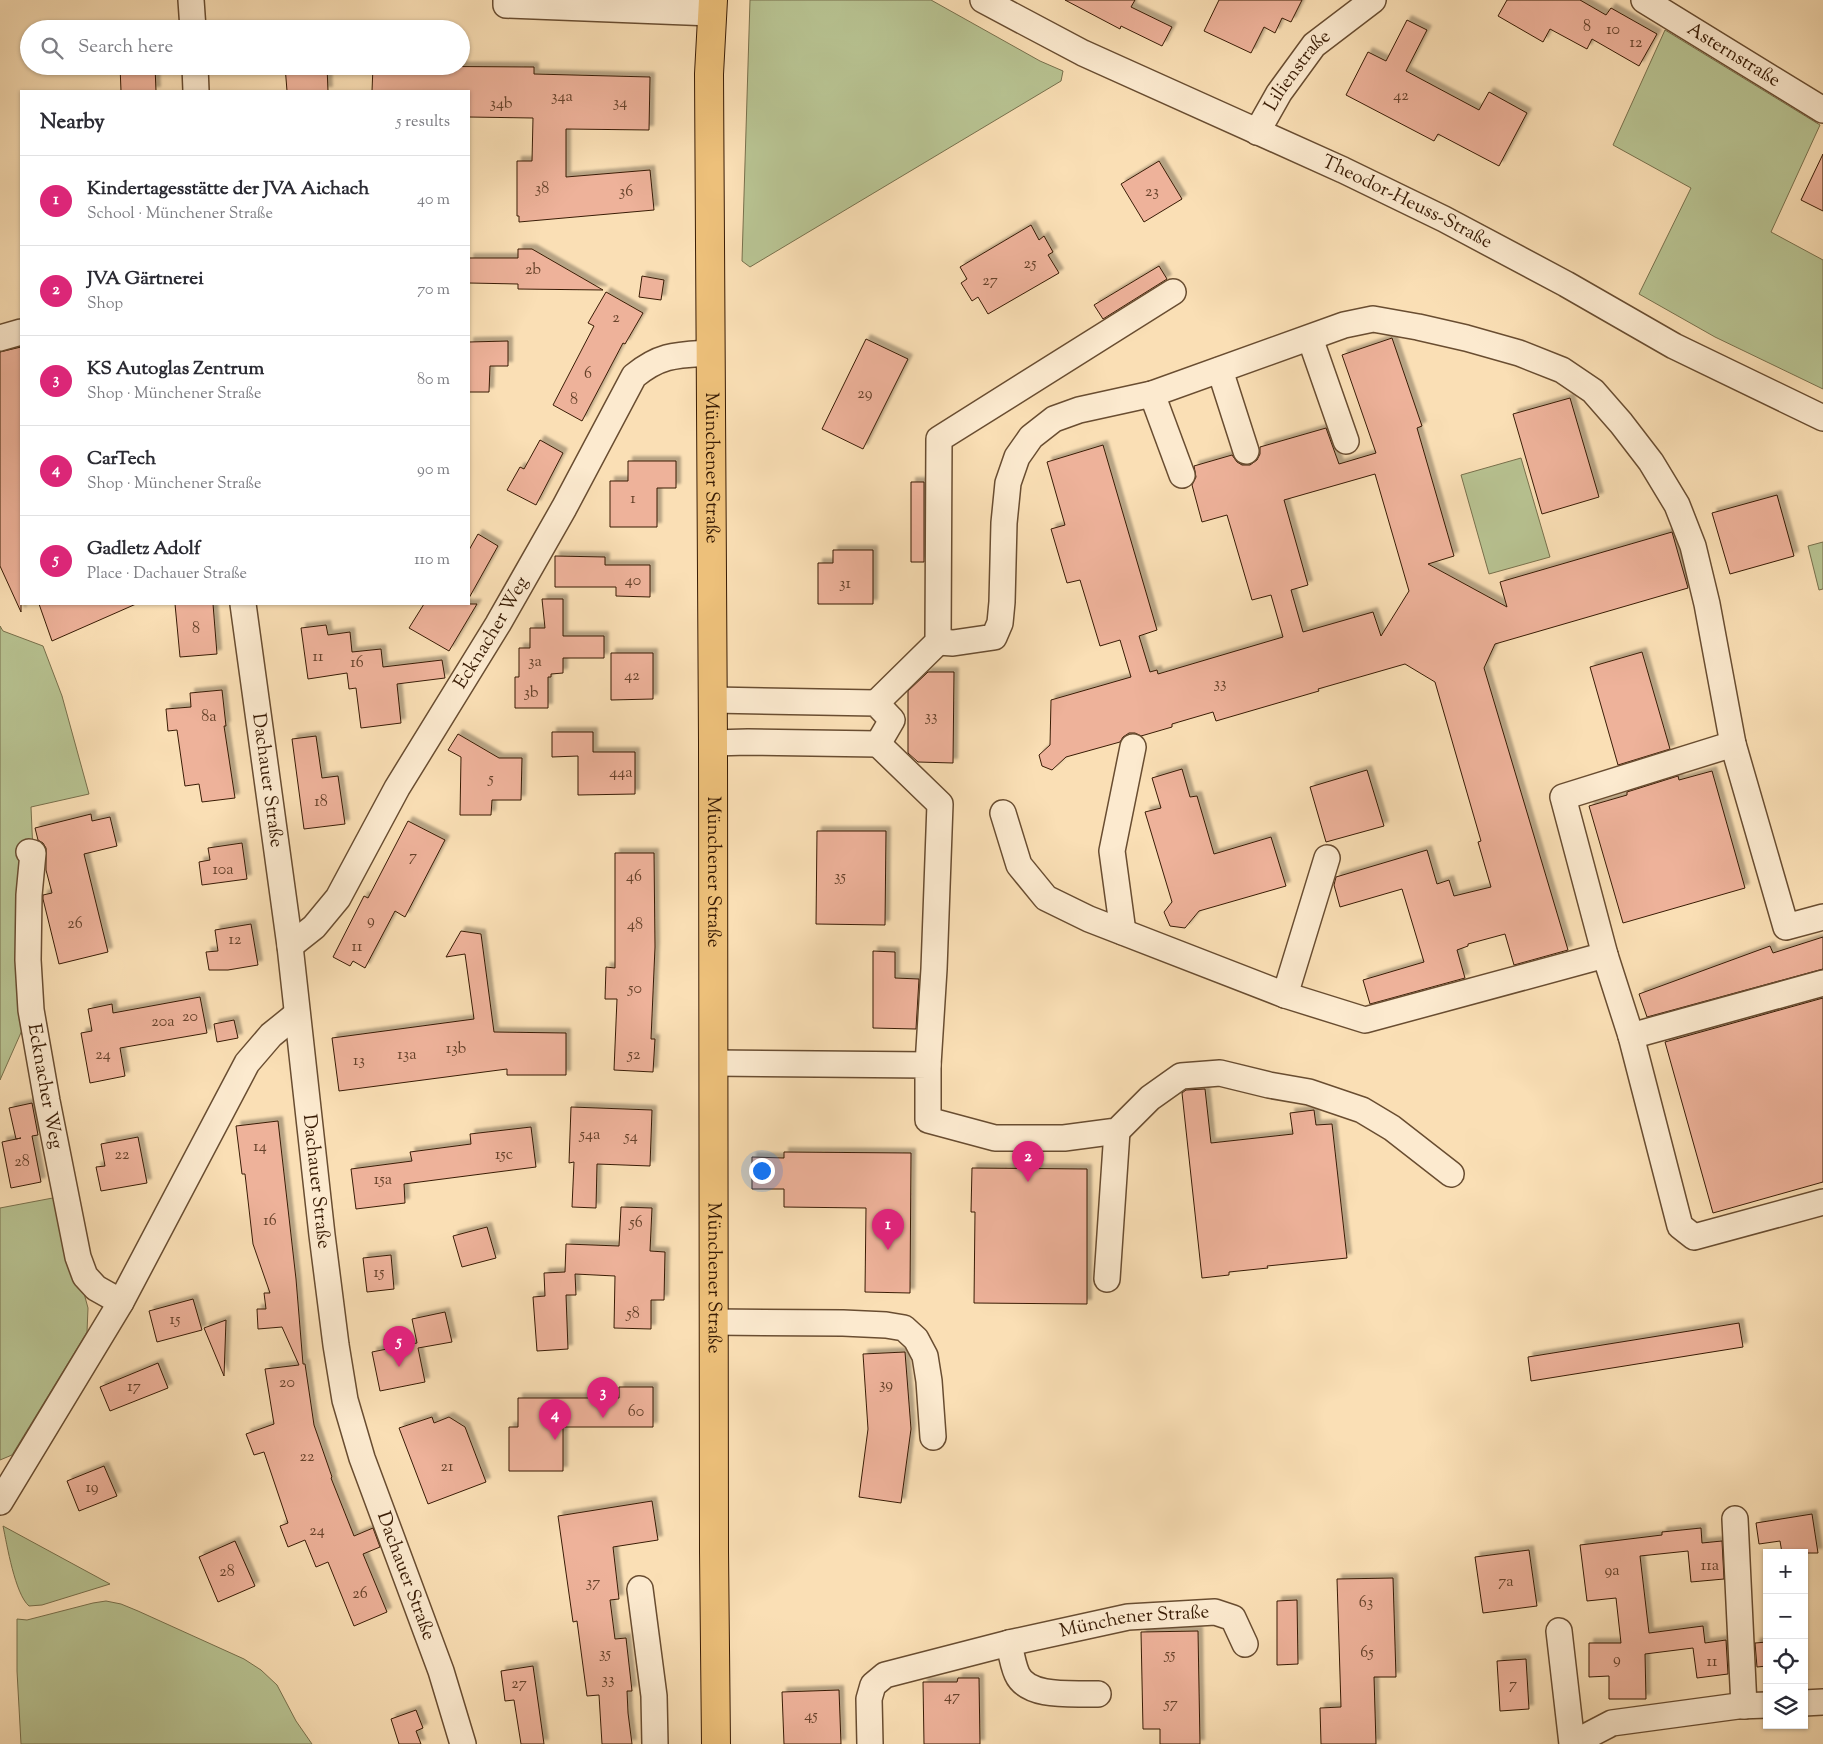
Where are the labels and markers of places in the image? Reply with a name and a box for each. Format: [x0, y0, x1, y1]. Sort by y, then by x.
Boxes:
pin: 2 [1012, 1141, 1044, 1182]
pin: 1 [872, 1209, 904, 1250]
pin: 5 [383, 1326, 415, 1367]
pin: 3 [587, 1377, 619, 1418]
pin: 4 [539, 1399, 571, 1440]

